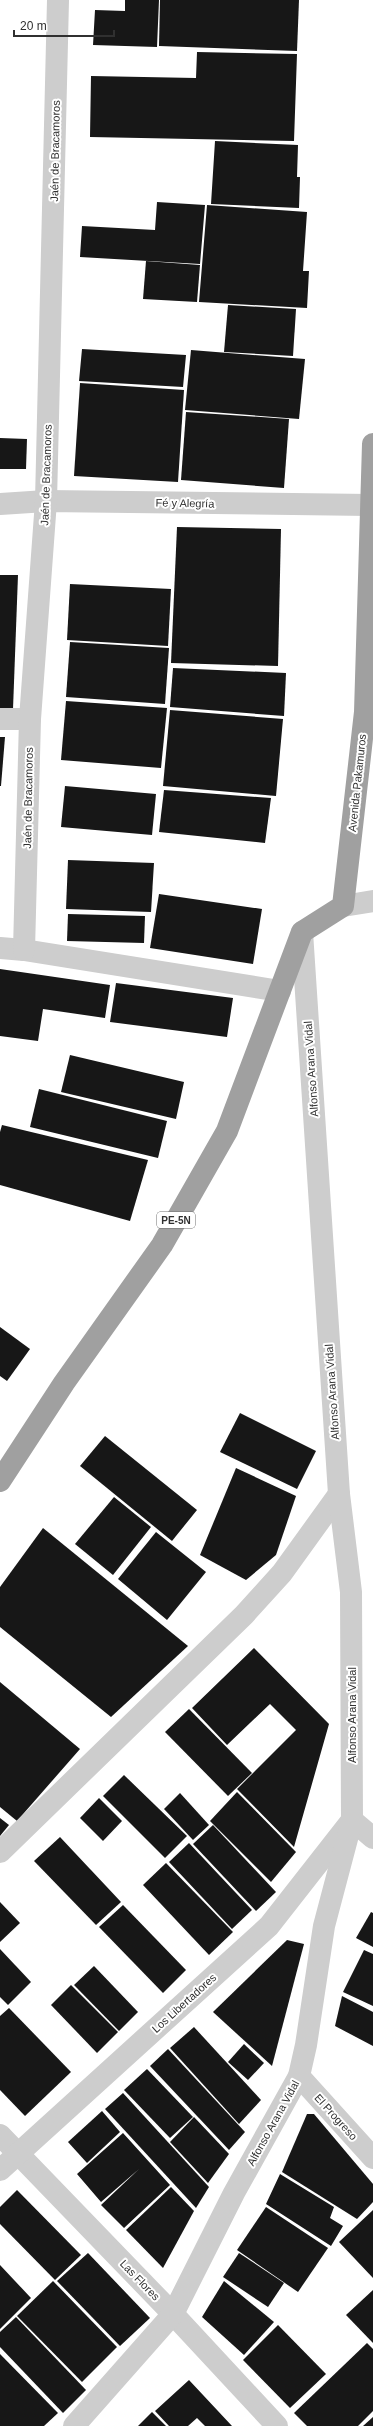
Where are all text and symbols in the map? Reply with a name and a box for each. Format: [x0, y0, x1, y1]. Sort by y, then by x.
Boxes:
scale bar [14, 12, 114, 38]
text: 20 m [20, 19, 47, 33]
street label: Jaén de Bracamoros [48, 100, 62, 202]
street label: Jaén de Bracamoros [38, 424, 54, 526]
street label: Fé y Alegría [156, 496, 215, 510]
street label: Avenida Pakamuros [346, 733, 368, 832]
street label: Jaén de Bracamoros [21, 747, 35, 849]
street label: Alfonso Arana Vidal [302, 1021, 320, 1117]
road number: PE-5N [157, 1212, 195, 1228]
street label: Alfonso Arana Vidal [323, 1344, 341, 1440]
street label: Alfonso Arana Vidal [346, 1667, 358, 1763]
street label: Los Libertadores [150, 1971, 219, 2035]
street label: Alfonso Arana Vidal [245, 2078, 301, 2168]
street label: El Progreso [312, 2092, 360, 2142]
street label: Las Flores [118, 2257, 162, 2303]

